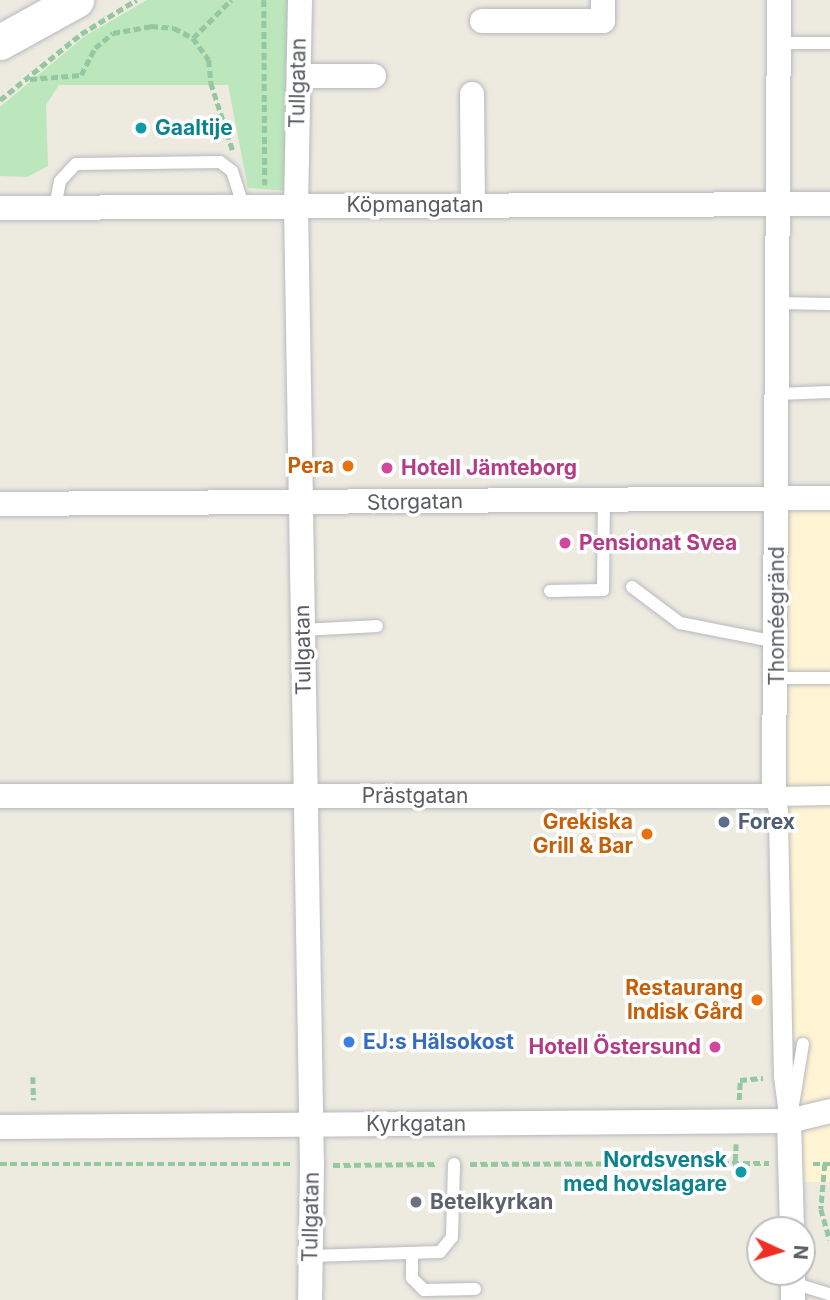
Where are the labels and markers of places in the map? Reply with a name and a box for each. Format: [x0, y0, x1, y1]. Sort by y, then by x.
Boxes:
place label: Gaaltije [155, 115, 233, 141]
marker: Gaaltije [133, 120, 149, 136]
place label: Pera [288, 453, 334, 479]
place label: Hotell Jämteborg [401, 455, 577, 481]
marker: Pera [340, 458, 356, 474]
marker: Hotell Jämteborg [379, 460, 395, 476]
place label: Pensionat Svea [579, 530, 737, 556]
marker: Pensionat Svea [557, 535, 573, 551]
place label: Grekiska Grill & Bar [533, 809, 633, 859]
place label: Forex [738, 809, 795, 835]
marker: Forex [716, 814, 732, 830]
marker: Grekiska Grill & Bar [639, 826, 655, 842]
place label: Restaurang Indisk Gård [625, 975, 743, 1025]
marker: Restaurang Indisk Gård [749, 992, 765, 1008]
place label: EJ:s Hälsokost [363, 1029, 514, 1055]
marker: EJ:s Hälsokost [341, 1034, 357, 1050]
place label: Hotell Östersund [528, 1034, 701, 1060]
marker: Hotell Östersund [707, 1039, 723, 1055]
place label: Nordsvensk med hovslagare [563, 1147, 727, 1197]
marker: Nordsvensk med hovslagare [733, 1164, 749, 1180]
place label: Betelkyrkan [430, 1189, 553, 1215]
marker: Betelkyrkan [408, 1194, 424, 1210]

